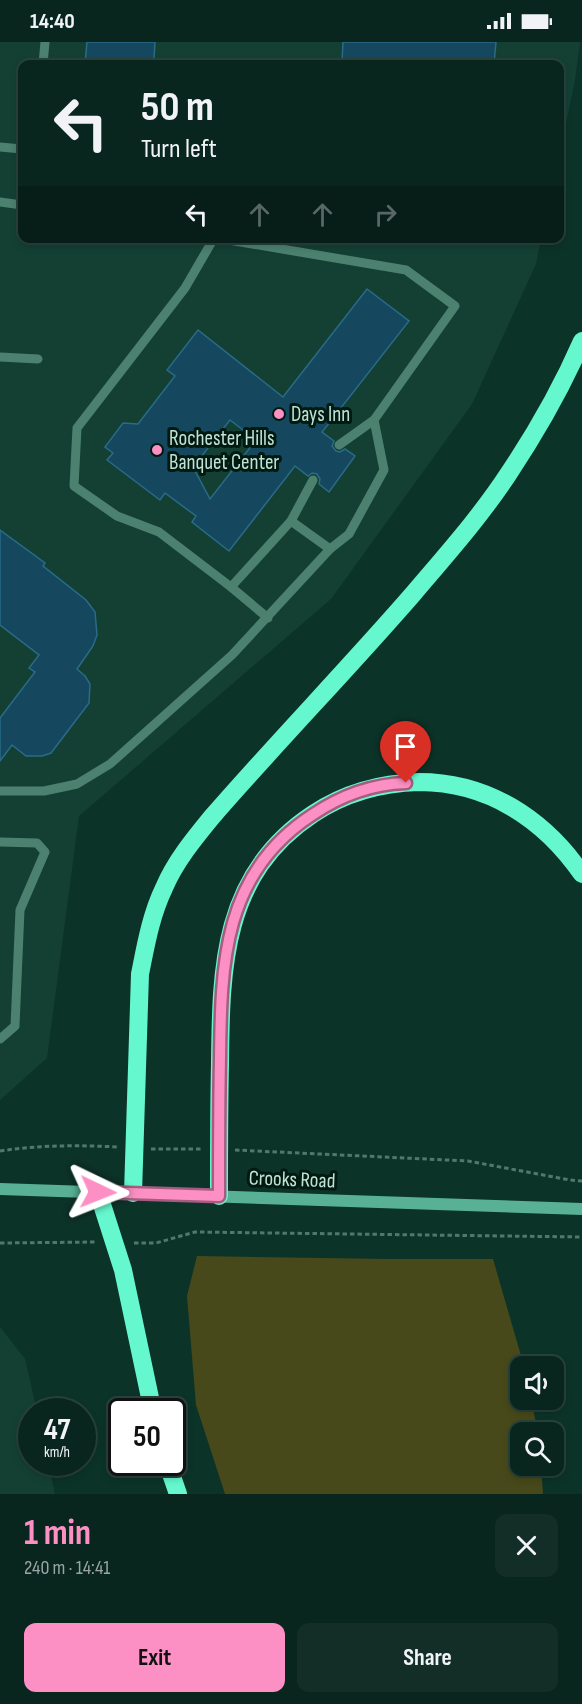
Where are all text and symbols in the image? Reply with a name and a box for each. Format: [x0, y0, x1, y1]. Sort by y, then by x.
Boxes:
text: 14:40 [30, 8, 75, 35]
text: 50 m [141, 82, 214, 133]
icon: left [42, 84, 120, 162]
text: Turn left [141, 133, 217, 165]
icon: left [180, 198, 213, 231]
icon: ahead [243, 198, 276, 231]
icon: ahead [306, 198, 339, 231]
icon: right [369, 198, 402, 231]
place label: Days Inn [291, 402, 350, 427]
marker: Days Inn [272, 407, 286, 421]
place label: Rochester Hills Banquet Center [169, 426, 279, 475]
marker: Rochester Hills Banquet Center [150, 443, 164, 457]
pin [380, 721, 431, 783]
icon: arrive [389, 730, 422, 763]
position arrow [66, 1160, 130, 1224]
street label: Crooks Road [248, 1165, 336, 1194]
map controls [510, 1356, 564, 1476]
button: sound [510, 1356, 564, 1410]
speed limit sign: 50 [108, 1398, 186, 1476]
text: 47 [44, 1412, 70, 1448]
button: search [510, 1422, 564, 1476]
text: km/h [44, 1443, 70, 1462]
text: 1 min [24, 1512, 91, 1555]
button: close [495, 1514, 558, 1577]
text: 240 m · 14:41 [24, 1556, 110, 1580]
button: Exit [24, 1623, 285, 1692]
button: Share [297, 1623, 558, 1692]

